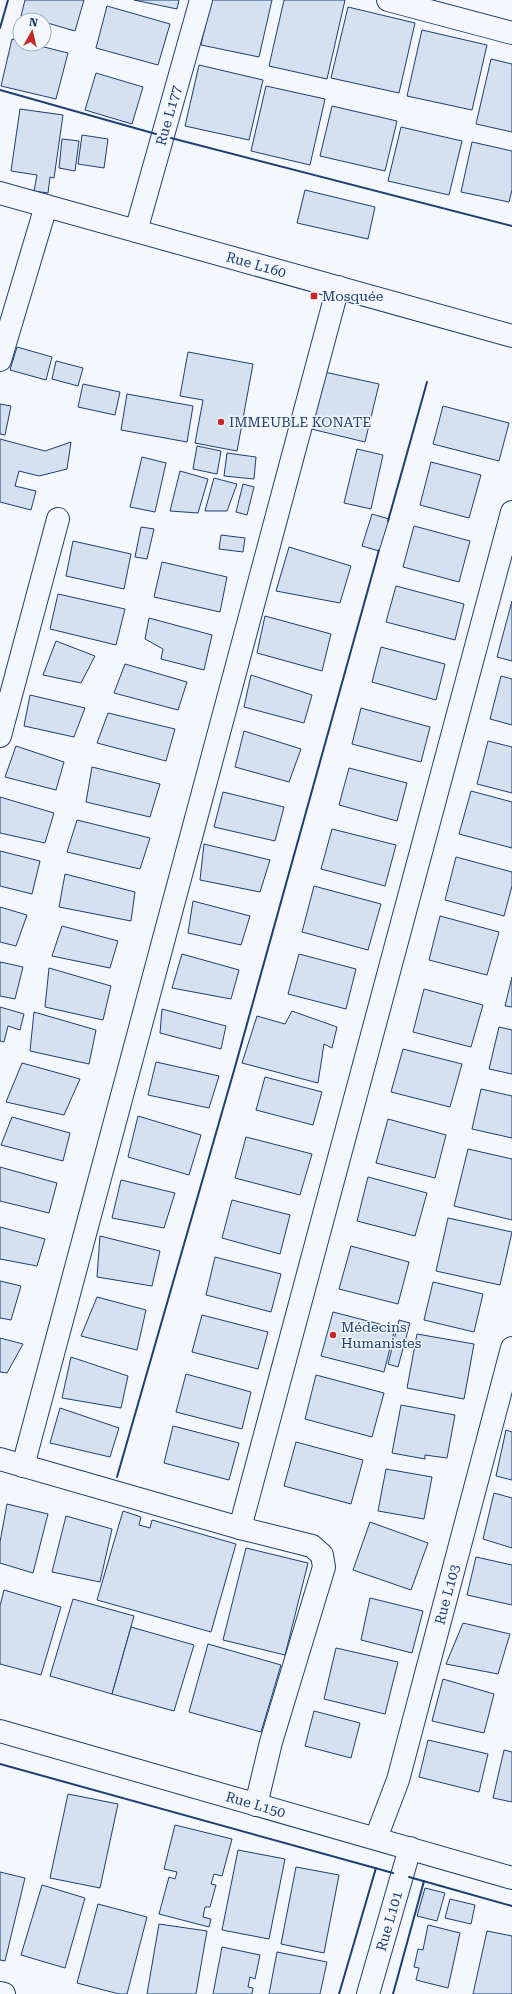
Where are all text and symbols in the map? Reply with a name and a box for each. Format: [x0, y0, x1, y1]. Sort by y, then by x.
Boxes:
north arrow [12, 12, 52, 52]
text: N [28, 16, 39, 30]
street label: Rue L177 [152, 84, 185, 147]
street label: Rue L160 [224, 249, 288, 281]
place label: Mosquée [322, 288, 384, 304]
marker: Mosquée [309, 291, 319, 301]
place label: IMMEUBLE KONATE [229, 414, 371, 430]
marker: IMMEUBLE KONATE [216, 417, 226, 427]
place label: Médecins Humanistes [341, 1319, 422, 1351]
marker: Médecins Humanistes [328, 1330, 338, 1340]
street label: Rue L103 [431, 1562, 463, 1626]
street label: Rue L150 [224, 1788, 288, 1821]
street label: Rue L101 [373, 1889, 405, 1953]

